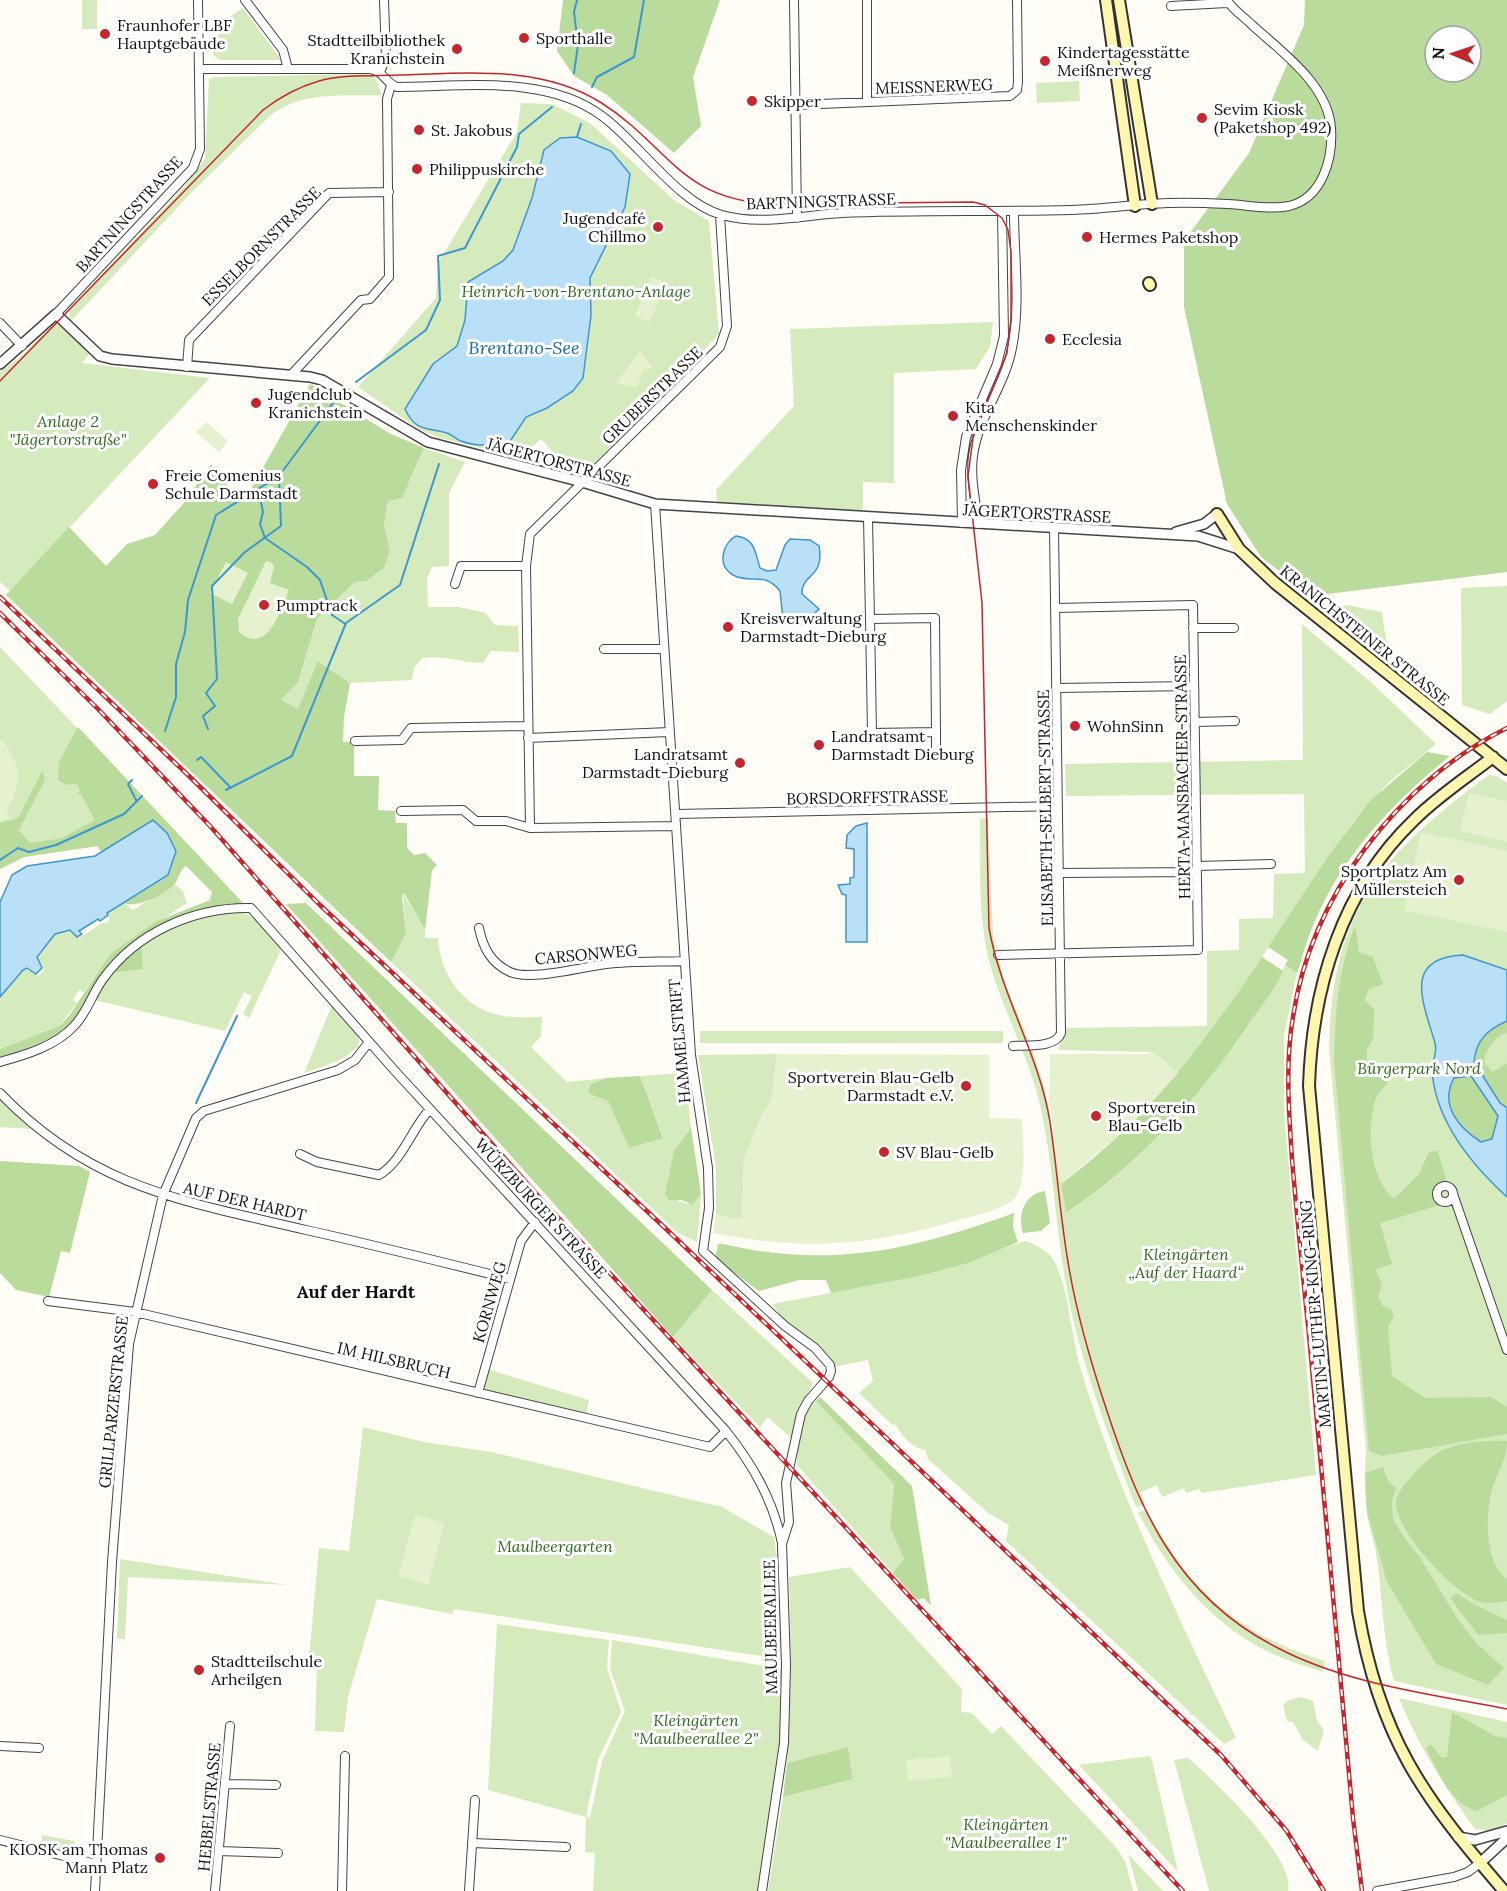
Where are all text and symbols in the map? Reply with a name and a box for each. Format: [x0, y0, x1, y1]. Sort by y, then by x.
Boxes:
place label: Fraunhofer LBF Hauptgebäude [117, 15, 232, 53]
north arrow [1423, 24, 1483, 84]
marker: Fraunhofer LBF Hauptgebäude [98, 27, 112, 41]
place label: Sporthalle [536, 28, 613, 48]
place label: Stadtteilbibliothek Kranichstein [308, 30, 445, 68]
marker: Sporthalle [517, 31, 531, 45]
marker: Stadtteilbibliothek Kranichstein [450, 42, 464, 56]
place label: Kindertagesstätte Meißnerweg [1057, 42, 1190, 80]
text: N [1428, 47, 1448, 60]
marker: Kindertagesstätte Meißnerweg [1038, 54, 1052, 68]
street label: MEISSNERWEG [875, 74, 993, 98]
place label: Skipper [764, 91, 821, 111]
marker: Skipper [745, 94, 759, 108]
place label: Sevim Kiosk (Paketshop 492) [1214, 99, 1332, 138]
marker: Sevim Kiosk (Paketshop 492) [1195, 111, 1209, 125]
place label: St. Jakobus [431, 120, 512, 140]
marker: St. Jakobus [412, 123, 426, 137]
street label: BARTNINGSTRASSE [71, 152, 187, 276]
place label: Philippuskirche [429, 159, 545, 179]
marker: Philippuskirche [410, 162, 424, 176]
street label: ESSELBORNSTRASSE [197, 182, 325, 310]
street label: BARTNINGSTRASSE [746, 188, 896, 214]
place label: Jugendcafé Chillmo [562, 208, 646, 246]
marker: Jugendcafé Chillmo [651, 220, 665, 234]
place label: Hermes Paketshop [1099, 227, 1238, 247]
marker: Hermes Paketshop [1080, 230, 1094, 244]
park label: Heinrich-von-Brentano-Anlage [461, 281, 691, 301]
place label: Ecclesia [1062, 329, 1122, 349]
marker: Ecclesia [1043, 332, 1057, 346]
water label: Brentano-See [468, 336, 580, 359]
street label: GRUBERSTRASSE [597, 342, 707, 448]
place label: Jugendclub Kranichstein [267, 384, 363, 422]
marker: Jugendclub Kranichstein [249, 396, 263, 410]
place label: Kita Menschenskinder [965, 397, 1097, 435]
marker: Kita Menschenskinder [946, 409, 960, 423]
park label: Anlage 2 "Jägertorstraße" [10, 411, 127, 449]
street label: JÄGERTORSTRASSE [484, 433, 633, 491]
place label: Freie Comenius Schule Darmstadt [165, 465, 299, 503]
marker: Freie Comenius Schule Darmstadt [146, 477, 160, 491]
street label: JÄGERTORSTRASSE [961, 499, 1112, 527]
street label: KRANICHSTEINER STRASSE [1276, 560, 1454, 710]
place label: Pumptrack [276, 595, 358, 615]
marker: Pumptrack [257, 598, 271, 612]
place label: Kreisverwaltung Darmstadt-Dieburg [740, 608, 887, 646]
marker: Kreisverwaltung Darmstadt-Dieburg [721, 620, 735, 634]
street label: HERTA-MANSBACHER-STRASSE [1170, 655, 1194, 899]
street label: ELISABETH-SELBERT-STRASSE [1033, 689, 1057, 926]
place label: WohnSinn [1087, 716, 1164, 736]
marker: WohnSinn [1068, 719, 1082, 733]
place label: Landratsamt Darmstadt Dieburg [831, 726, 975, 764]
marker: Landratsamt Darmstadt Dieburg [812, 738, 826, 752]
place label: Landratsamt Darmstadt-Dieburg [582, 744, 729, 782]
marker: Landratsamt Darmstadt-Dieburg [733, 756, 747, 770]
street label: BORSDORFFSTRASSE [786, 786, 948, 808]
place label: Sportplatz Am Müllersteich [1341, 861, 1447, 899]
marker: Sportplatz Am Müllersteich [1452, 873, 1466, 887]
street label: CARSONWEG [534, 940, 638, 968]
street label: HAMMELSTRIFT [664, 978, 694, 1104]
park label: Bürgerpark Nord [1357, 1058, 1481, 1078]
place label: Sportverein Blau-Gelb Darmstadt e.V. [788, 1067, 954, 1105]
marker: Sportverein Blau-Gelb Darmstadt e.V. [959, 1079, 973, 1093]
place label: Sportverein Blau-Gelb [1108, 1097, 1196, 1135]
marker: Sportverein Blau-Gelb [1089, 1109, 1103, 1123]
street label: WÜRZBURGER STRASSE [471, 1134, 611, 1282]
place label: SV Blau-Gelb [896, 1142, 994, 1162]
marker: SV Blau-Gelb [877, 1145, 891, 1159]
street label: AUF DER HARDT [181, 1177, 308, 1225]
street label: MARTIN-LUTHER-KING-RING [1295, 1199, 1335, 1429]
park label: Kleingärten „Auf der Haard“ [1128, 1244, 1244, 1282]
street label: KORNWEG [468, 1259, 510, 1345]
district label: Auf der Hardt [297, 1280, 416, 1303]
street label: GRILLPARZERSTRASSE [94, 1315, 132, 1489]
street label: IM HILSBRUCH [335, 1337, 453, 1383]
park label: Maulbeergarten [497, 1536, 613, 1556]
street label: MAULBEERALLEE [759, 1559, 781, 1694]
place label: Stadtteilschule Arheilgen [210, 1651, 322, 1689]
marker: Stadtteilschule Arheilgen [192, 1663, 206, 1677]
park label: Kleingärten "Maulbeerallee 2" [634, 1710, 759, 1748]
street label: HEBBELSTRASSE [193, 1742, 225, 1872]
park label: Kleingärten "Maulbeerallee 1" [945, 1814, 1067, 1852]
place label: KIOSK am Thomas Mann Platz [9, 1839, 148, 1877]
marker: KIOSK am Thomas Mann Platz [153, 1851, 167, 1865]

